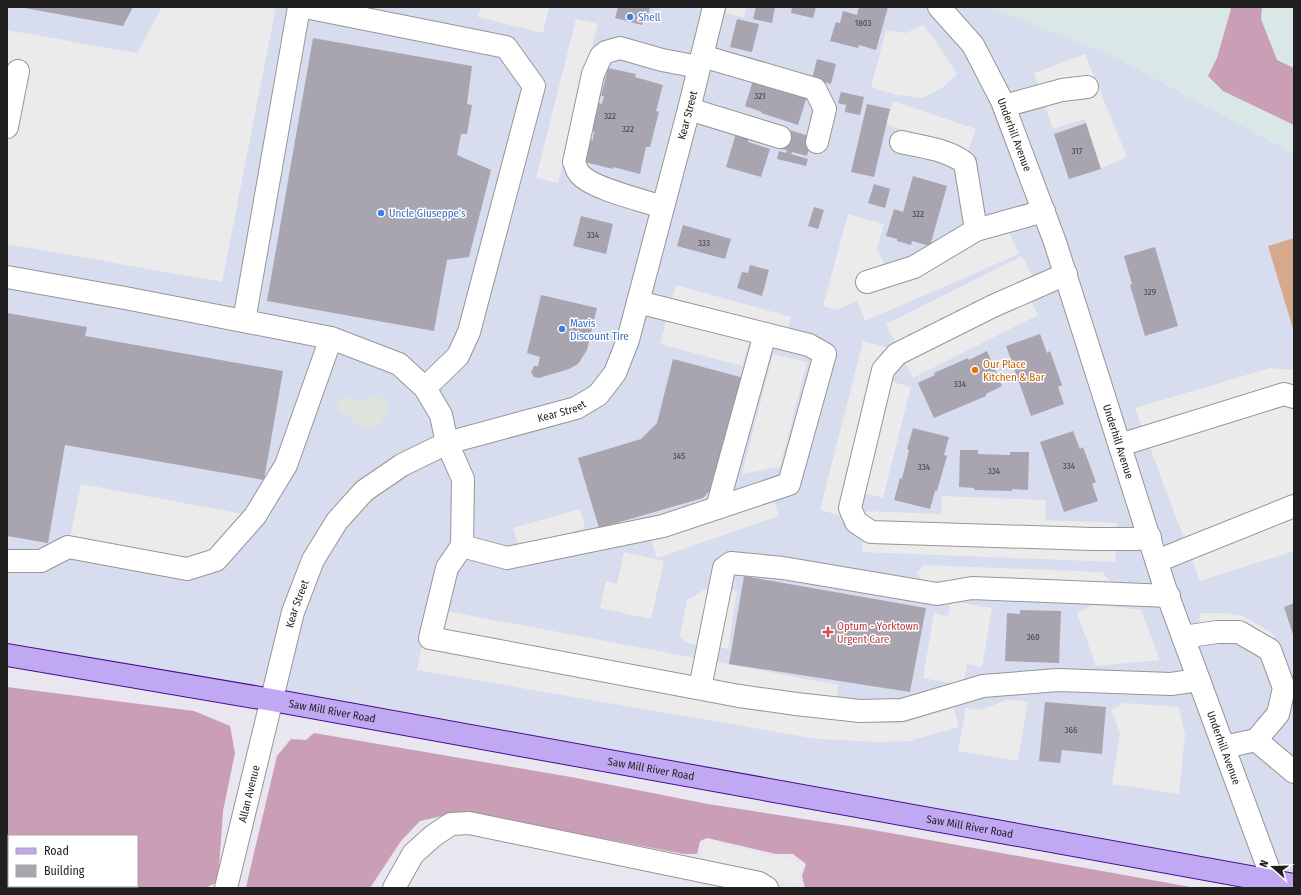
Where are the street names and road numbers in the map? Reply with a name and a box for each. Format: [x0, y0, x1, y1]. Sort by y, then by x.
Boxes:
street label: Kear Street [675, 89, 700, 141]
street label: Underhill Avenue [994, 96, 1034, 173]
street label: Kear Street [536, 397, 589, 425]
street label: Underhill Avenue [1100, 403, 1136, 481]
street label: Kear Street [283, 578, 312, 629]
street label: Saw Mill River Road [288, 697, 377, 726]
street label: Underhill Avenue [1204, 709, 1243, 787]
street label: Saw Mill River Road [607, 755, 695, 783]
street label: Allan Avenue [236, 764, 263, 824]
street label: Saw Mill River Road [925, 813, 1014, 841]

